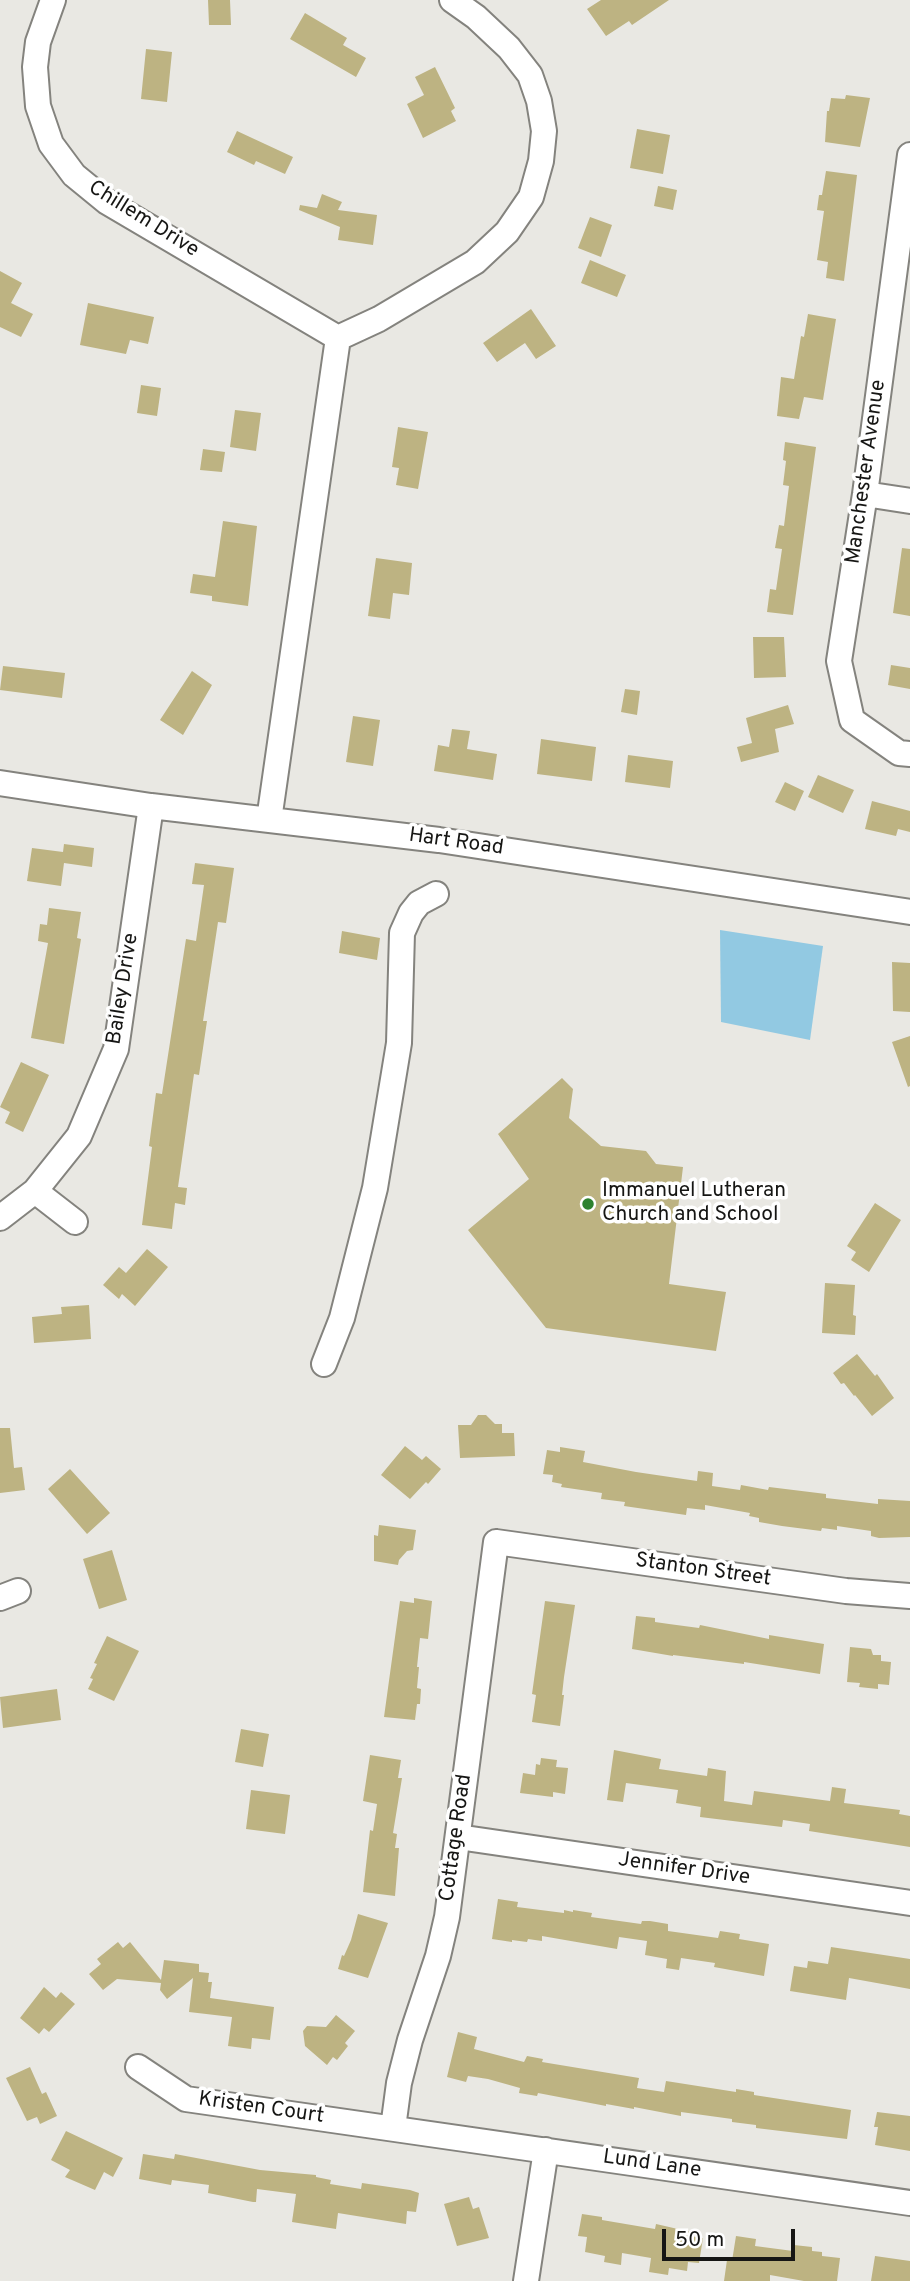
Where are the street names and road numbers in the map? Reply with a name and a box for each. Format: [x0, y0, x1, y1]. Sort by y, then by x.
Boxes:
street label: Chillem Drive [83, 176, 203, 264]
street label: Manchester Avenue [842, 378, 892, 566]
street label: Hart Road [407, 824, 505, 862]
street label: Bailey Drive [103, 931, 145, 1047]
street label: Stanton Street [633, 1549, 773, 1593]
street label: Cottage Road [436, 1773, 478, 1903]
street label: Jennifer Drive [616, 1848, 752, 1892]
street label: Kristen Court [197, 2088, 325, 2130]
street label: Lund Lane [601, 2146, 703, 2184]

